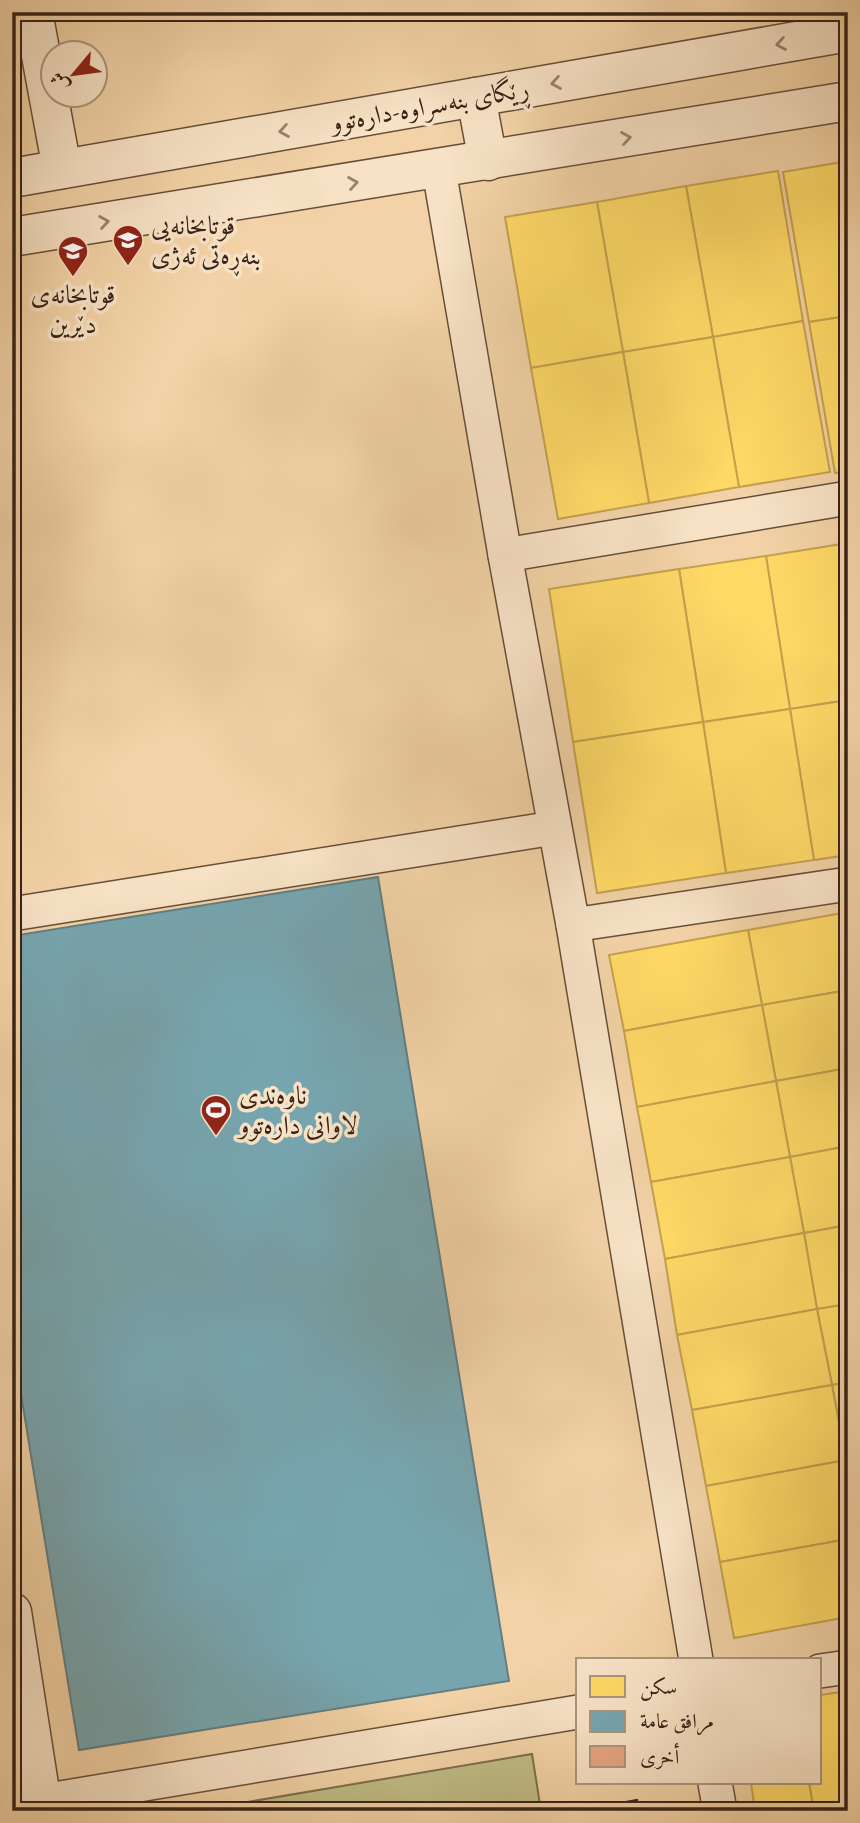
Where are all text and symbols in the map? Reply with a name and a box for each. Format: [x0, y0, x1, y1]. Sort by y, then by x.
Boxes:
one-way arrow [775, 36, 786, 51]
north arrow [38, 38, 108, 108]
text: ش [44, 68, 75, 96]
street label: ڕێگای بنەسراوە-دارەتوو [325, 71, 533, 145]
one-way arrow [550, 75, 562, 90]
one-way arrow [278, 123, 290, 138]
one-way arrow [620, 131, 631, 146]
one-way arrow [347, 176, 359, 191]
place label: قوتابخانەیی بنەڕەتی ئەژی [151, 208, 261, 277]
one-way arrow [98, 214, 110, 229]
school or university icon: قوتابخانەیی بنەڕەتی ئەژی [111, 223, 145, 267]
school or university icon: قوتابخانەى دێرین [56, 234, 90, 278]
place label: قوتابخانەى دێرین [31, 277, 115, 341]
place label: ناوەندی لاوانی دارەتوو [236, 1078, 358, 1142]
sports icon: ناوەندی لاوانی دارەتوو [199, 1093, 233, 1137]
legend [576, 1658, 822, 1784]
text: سكن [640, 1673, 677, 1701]
text: مرافق عامة [640, 1707, 714, 1736]
text: أخرى [640, 1742, 679, 1770]

